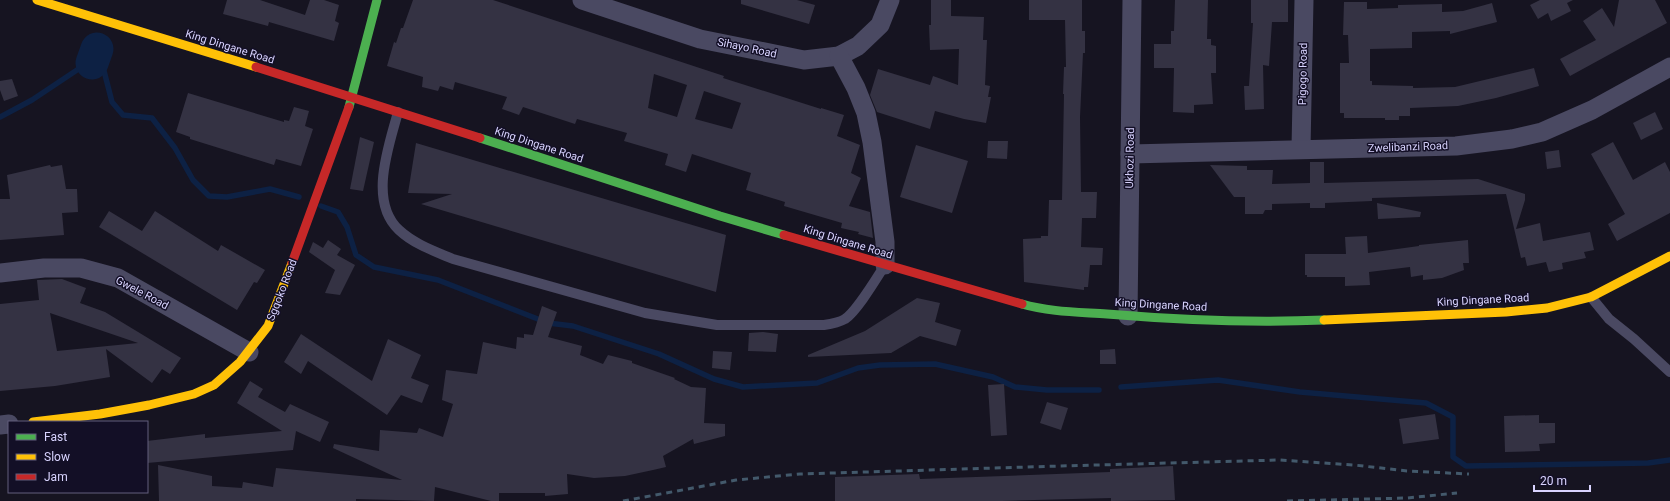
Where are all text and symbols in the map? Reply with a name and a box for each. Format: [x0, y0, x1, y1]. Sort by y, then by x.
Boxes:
street label: King Dingane Road [184, 27, 276, 67]
street label: Sihayo Road [716, 35, 778, 61]
street label: Pigogo Road [1296, 43, 1310, 105]
street label: King Dingane Road [493, 125, 585, 165]
street label: Ukhozi Road [1123, 127, 1137, 189]
street label: Zwelibanzi Road [1368, 139, 1448, 155]
street label: King Dingane Road [802, 222, 894, 262]
street label: Sgqoko Road [264, 257, 300, 323]
street label: Gwele Road [113, 274, 171, 312]
street label: King Dingane Road [1436, 291, 1530, 309]
street label: King Dingane Road [1114, 296, 1208, 314]
legend [8, 421, 148, 493]
text: Fast [44, 430, 67, 444]
text: Slow [44, 450, 70, 464]
scale bar [1534, 467, 1590, 493]
text: Jam [44, 470, 68, 484]
text: 20 m [1540, 474, 1567, 488]

